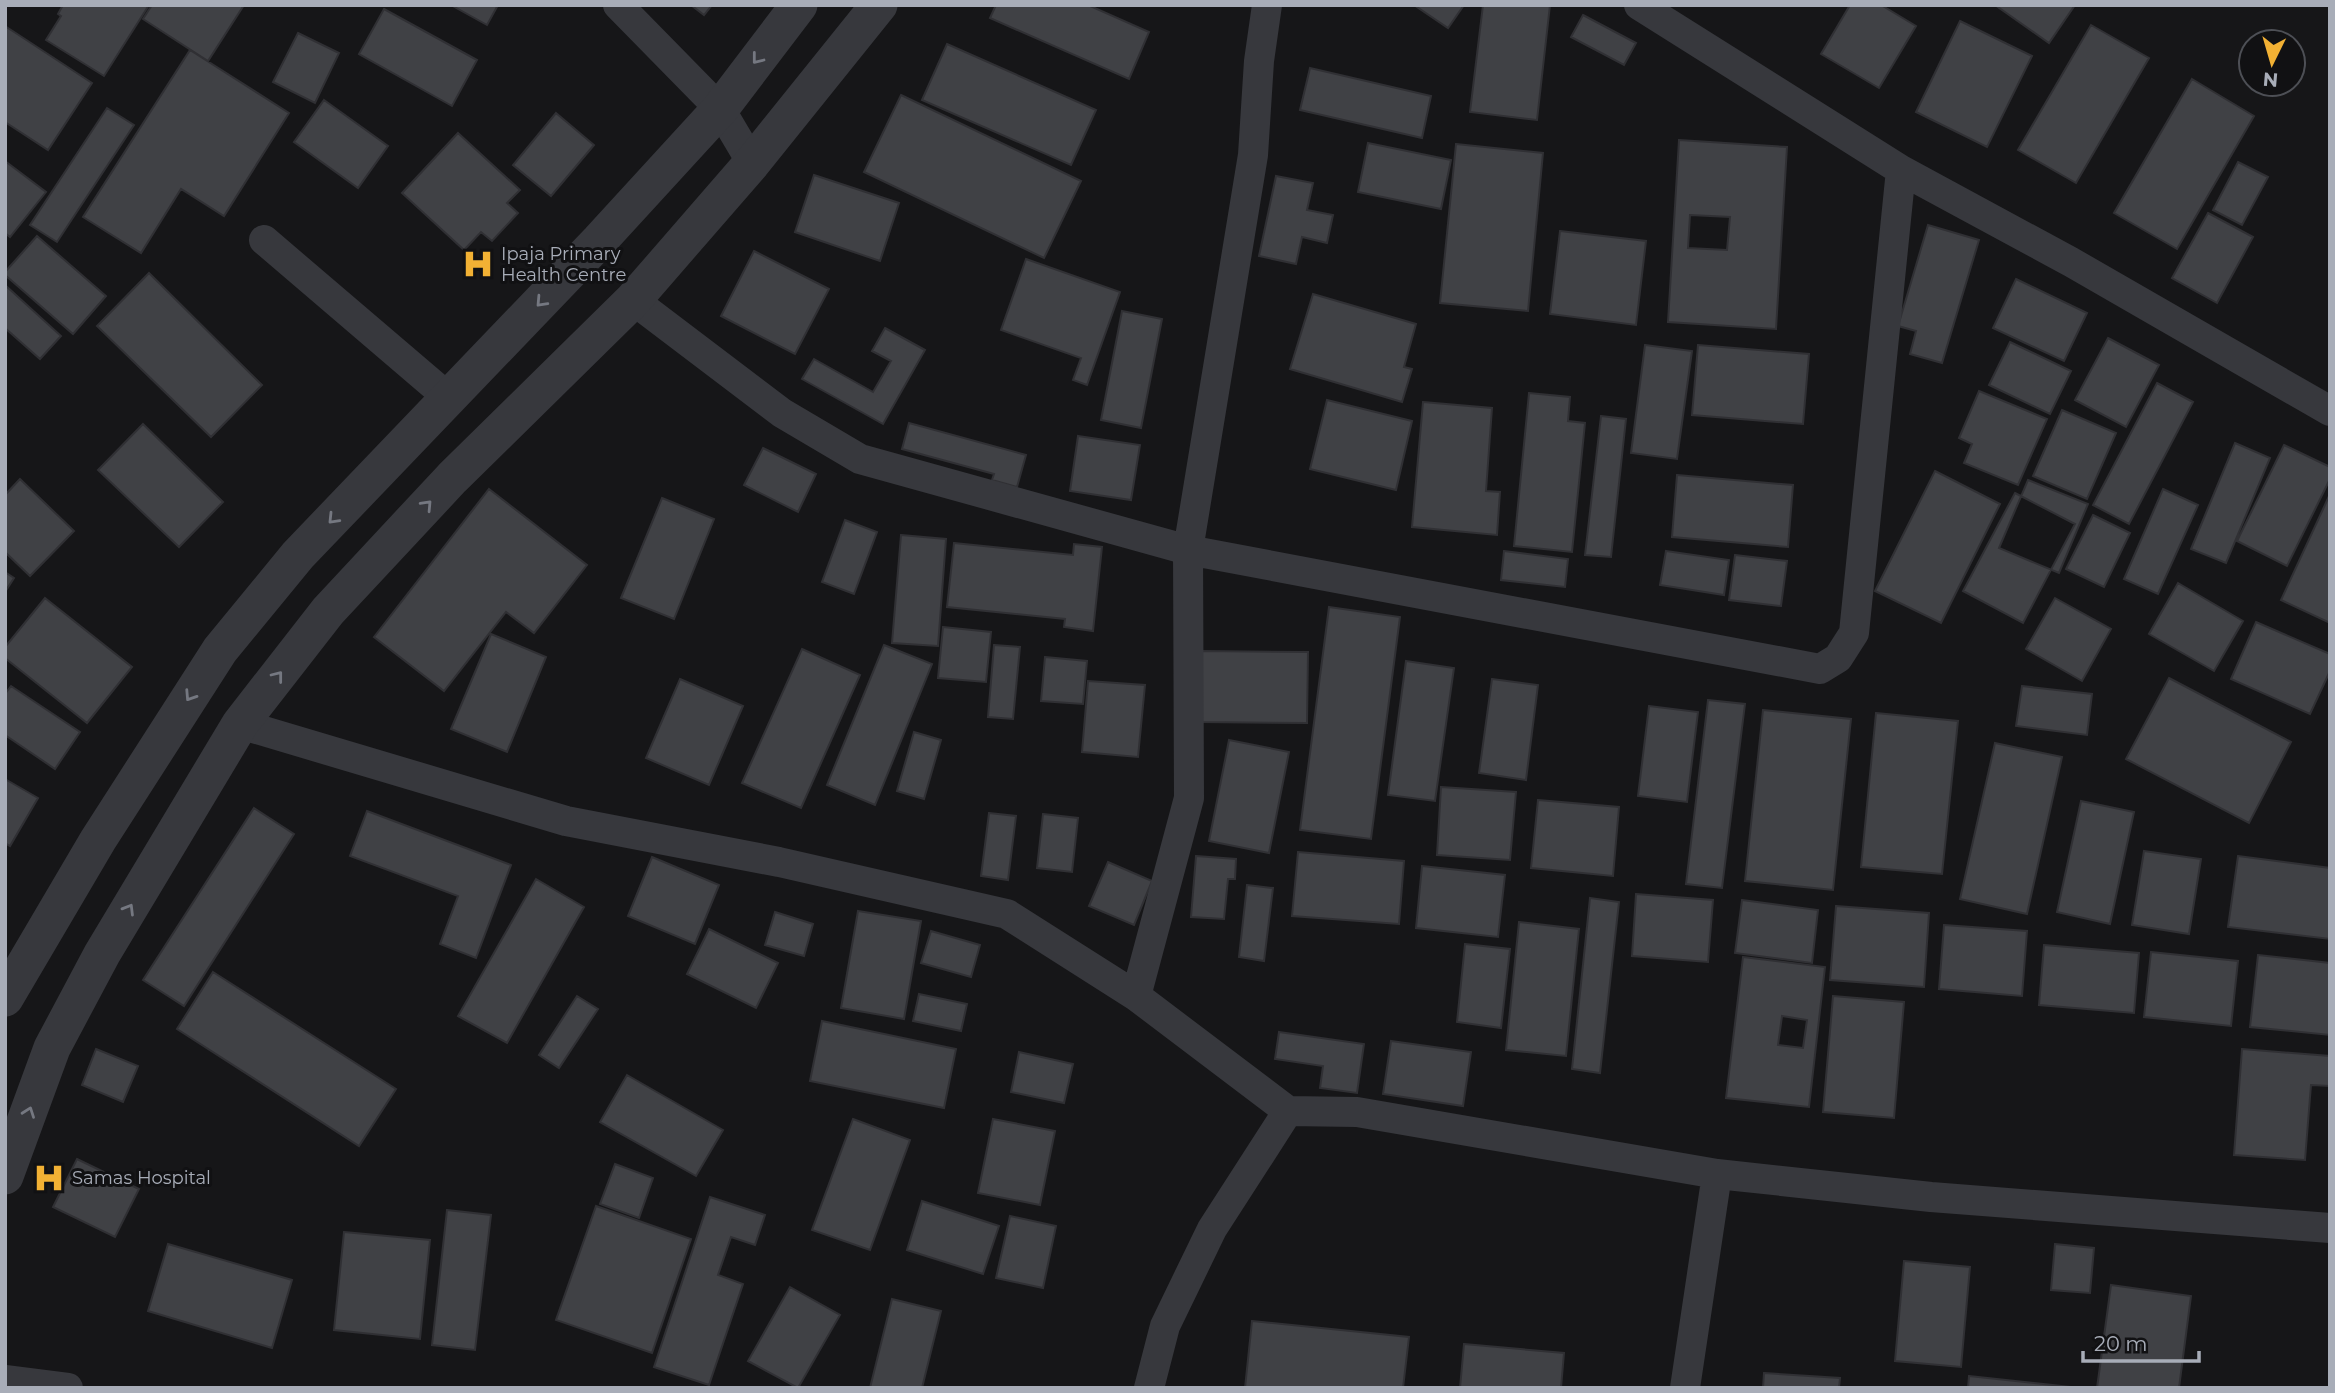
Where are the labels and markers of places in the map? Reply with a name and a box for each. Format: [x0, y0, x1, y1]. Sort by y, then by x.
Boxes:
place label: Ipaja Primary Health Centre [501, 243, 626, 286]
hospital icon: Ipaja Primary Health Centre [461, 247, 495, 281]
hospital icon: Samas Hospital [32, 1161, 66, 1195]
place label: Samas Hospital [72, 1167, 211, 1189]

